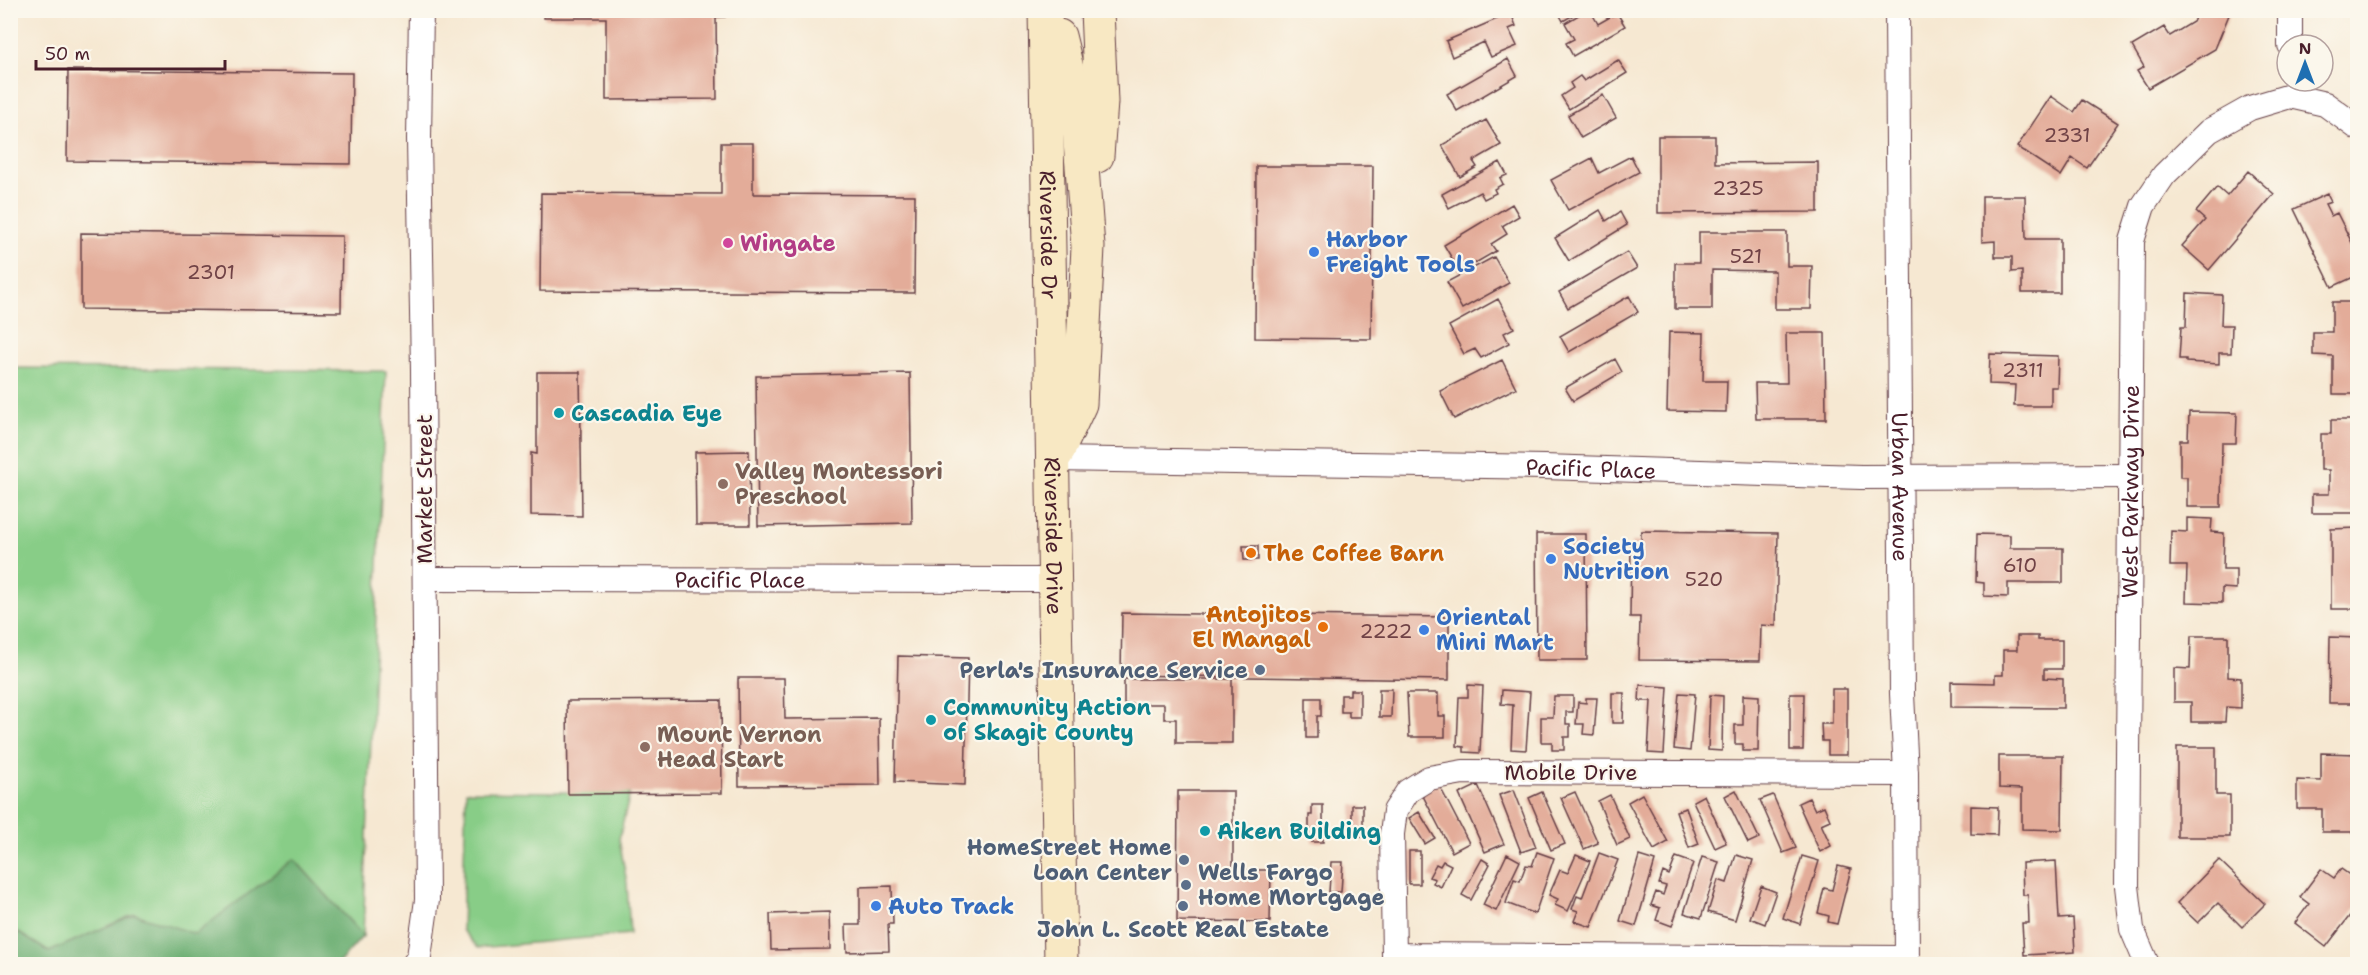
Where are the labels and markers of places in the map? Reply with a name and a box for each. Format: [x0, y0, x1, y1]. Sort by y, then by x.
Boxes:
place label: Harbor Freight Tools [1326, 225, 1475, 279]
place label: Wingate [740, 229, 836, 258]
marker: Wingate [721, 236, 735, 250]
marker: Harbor Freight Tools [1307, 245, 1321, 259]
place label: Cascadia Eye [571, 399, 722, 428]
marker: Cascadia Eye [552, 406, 566, 420]
place label: Valley Montessori Preschool [735, 457, 943, 511]
marker: Valley Montessori Preschool [716, 477, 730, 491]
place label: Society Nutrition [1563, 532, 1670, 586]
place label: The Coffee Barn [1263, 539, 1444, 568]
marker: The Coffee Barn [1244, 546, 1258, 560]
marker: Society Nutrition [1544, 552, 1558, 566]
place label: Antojitos El Mangal [1192, 600, 1311, 654]
place label: Oriental Mini Mart [1436, 603, 1554, 657]
marker: Antojitos El Mangal [1316, 620, 1330, 634]
marker: Oriental Mini Mart [1417, 623, 1431, 637]
place label: Perla's Insurance Service [960, 656, 1248, 685]
marker: Perla's Insurance Service [1253, 663, 1267, 677]
place label: Community Action of Skagit County [943, 693, 1151, 747]
marker: Community Action of Skagit County [924, 713, 938, 727]
place label: Mount Vernon Head Start [657, 720, 822, 774]
marker: Mount Vernon Head Start [638, 740, 652, 754]
place label: Aiken Building [1217, 817, 1381, 846]
marker: Aiken Building [1198, 824, 1212, 838]
place label: HomeStreet Home Loan Center [967, 833, 1172, 887]
marker: HomeStreet Home Loan Center [1177, 853, 1191, 867]
place label: Wells Fargo Home Mortgage [1198, 858, 1385, 912]
marker: Wells Fargo Home Mortgage [1179, 878, 1193, 892]
place label: Auto Track [888, 892, 1014, 921]
marker: Auto Track [869, 899, 883, 913]
marker: John L. Scott Real Estate [1176, 899, 1190, 913]
place label: John L. Scott Real Estate [1037, 915, 1329, 944]

